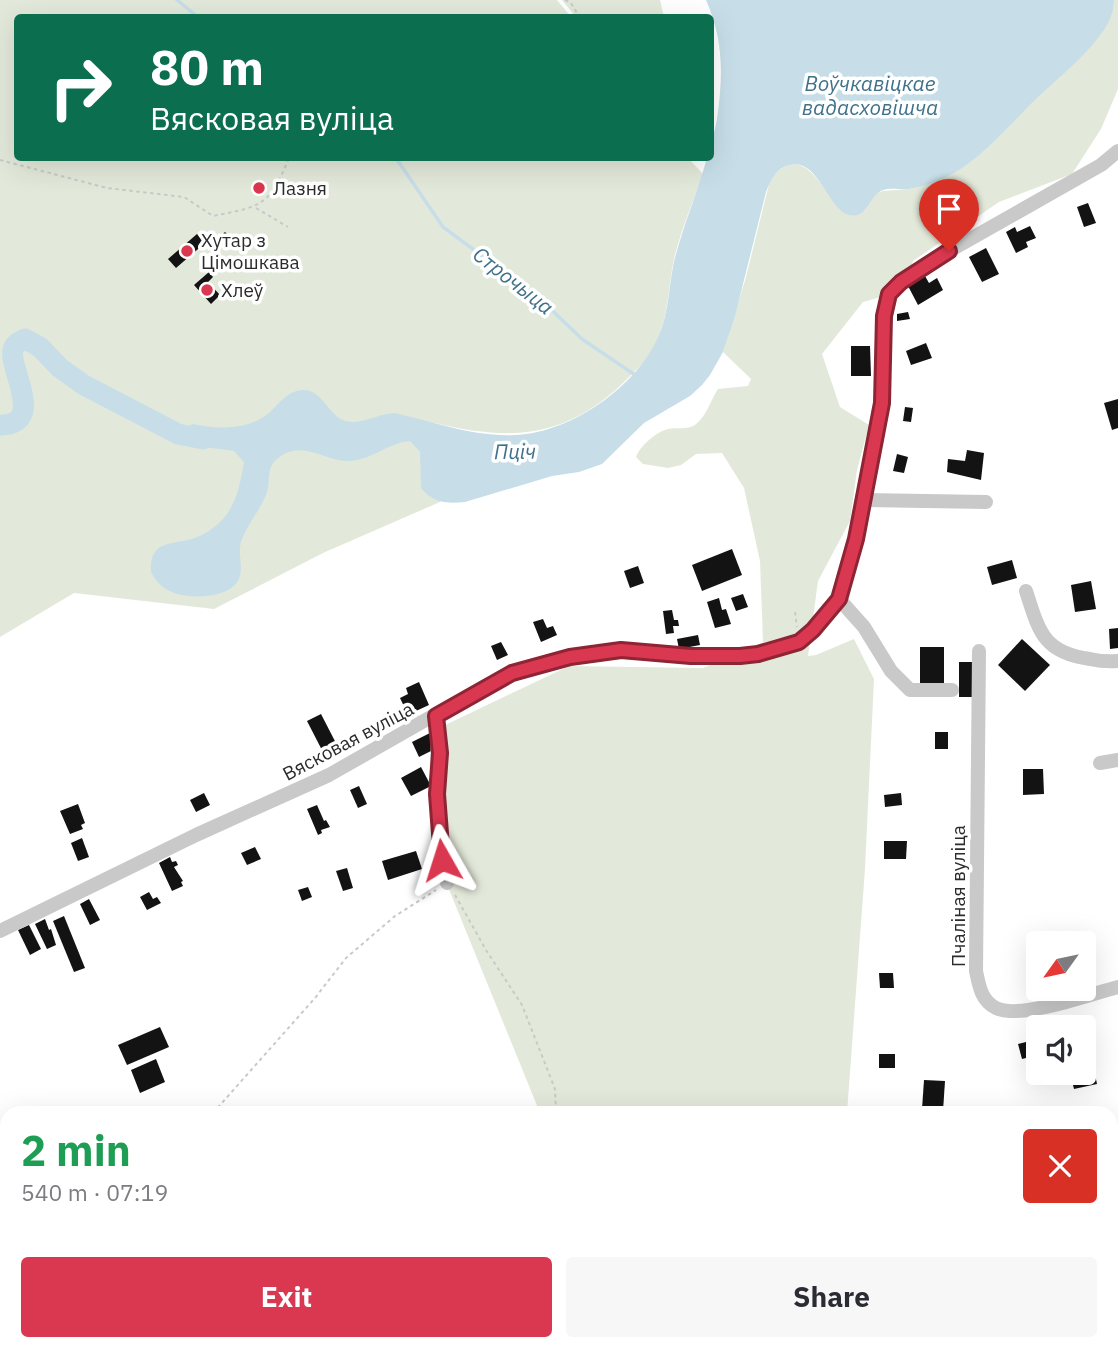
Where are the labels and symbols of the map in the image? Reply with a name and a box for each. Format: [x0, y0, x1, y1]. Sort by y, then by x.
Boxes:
water label: Воўчкавіцкае вадасховішча [802, 69, 938, 121]
place label: Лазня [273, 176, 327, 200]
pin [919, 179, 979, 251]
marker: Лазня [251, 180, 267, 196]
place label: Хутар з Цімошкава [201, 228, 300, 274]
water label: Строчыца [468, 240, 560, 320]
marker: Хутар з Цімошкава [179, 243, 195, 259]
place label: Хлеў [221, 278, 264, 302]
marker: Хлеў [199, 282, 215, 298]
water label: Пціч [494, 437, 536, 465]
street label: Вясковая вуліца [278, 696, 418, 786]
position arrow [405, 823, 479, 897]
street label: Пчаліная вуліца [946, 825, 970, 967]
north arrow [1026, 931, 1096, 1001]

